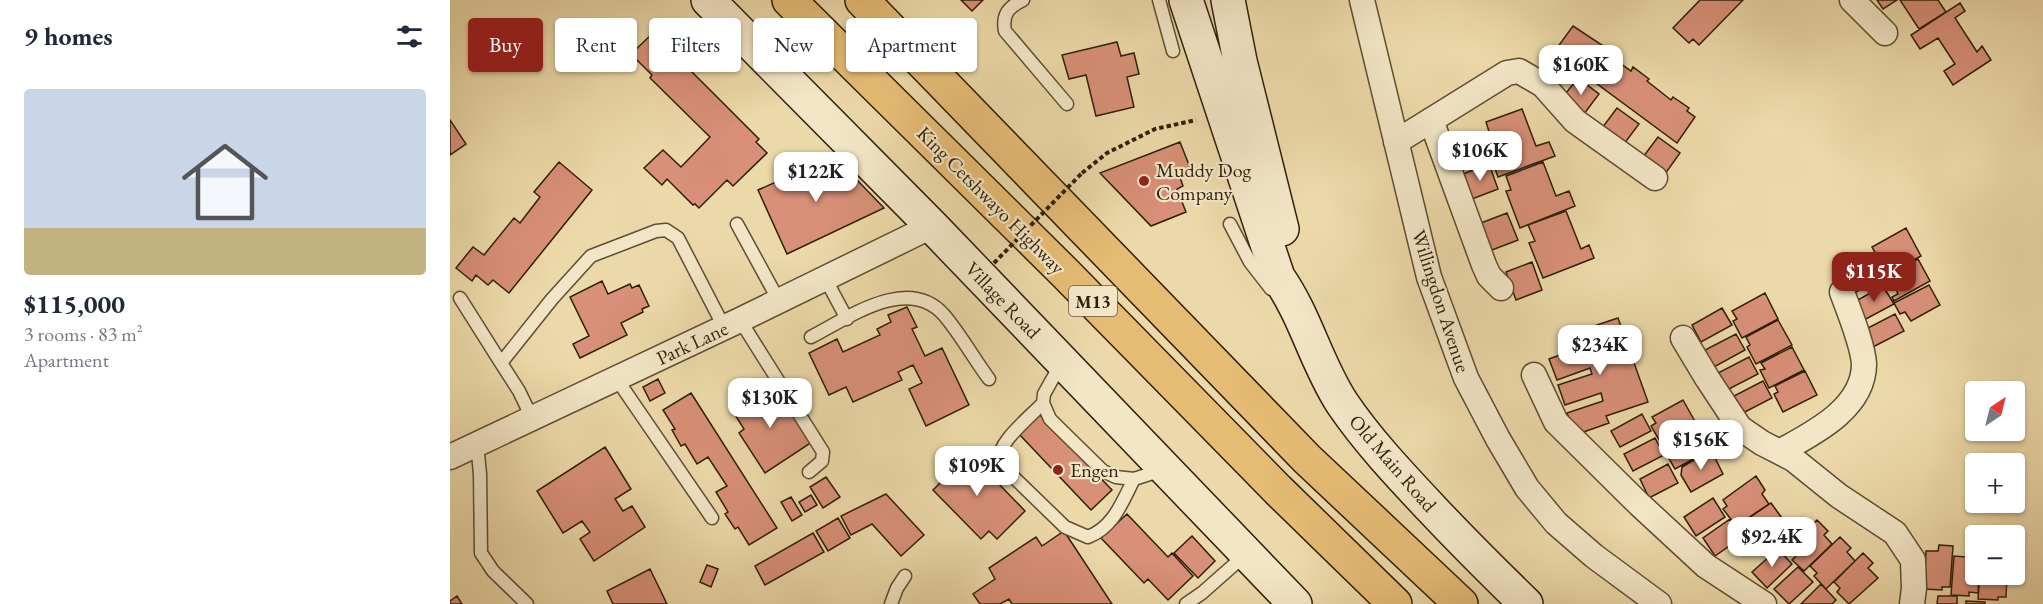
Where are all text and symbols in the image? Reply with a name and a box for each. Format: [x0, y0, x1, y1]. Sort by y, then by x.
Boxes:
chip: Buy [468, 18, 543, 72]
chip: Rent [555, 18, 637, 72]
chip: Filters [649, 18, 741, 72]
chip: New [753, 18, 834, 72]
chip: Apartment [846, 18, 977, 72]
text: 9 homes [24, 19, 113, 53]
icon: filters [393, 20, 426, 53]
pin: $160K [1539, 45, 1623, 96]
text: $160K [1553, 51, 1609, 77]
street label: King Cetshwayo Highway [911, 120, 1071, 280]
icon: home [171, 128, 279, 236]
pin: $106K [1438, 131, 1522, 182]
text: $106K [1452, 137, 1508, 163]
pin: $122K [774, 152, 858, 203]
place label: Muddy Dog Company [1156, 157, 1252, 206]
text: $122K [788, 158, 844, 184]
marker: Muddy Dog Company [1137, 174, 1151, 188]
street label: Willingdon Avenue [1406, 226, 1476, 376]
pin: $115K [1832, 252, 1916, 303]
street label: Village Road [960, 256, 1047, 345]
text: $115K [1846, 258, 1902, 284]
road number: M13 [1069, 286, 1117, 316]
text: $115,000 [24, 287, 125, 321]
street label: Park Lane [652, 315, 732, 371]
text: 3 rooms · 83 m² [24, 321, 143, 347]
pin: $234K [1558, 325, 1642, 376]
text: $234K [1572, 331, 1628, 357]
text: Apartment [24, 347, 109, 373]
pin: $130K [728, 378, 812, 429]
north arrow [1965, 381, 2025, 441]
map controls [1965, 381, 2025, 585]
text: $130K [742, 384, 798, 410]
street label: Old Main Road [1343, 409, 1443, 518]
pin: $156K [1659, 420, 1743, 471]
text: $156K [1673, 426, 1729, 452]
pin: $109K [935, 446, 1019, 497]
text: $109K [949, 452, 1005, 478]
button: + [1965, 453, 2025, 513]
place label: Engen [1070, 457, 1119, 483]
marker: Engen [1051, 463, 1065, 477]
pin: $92.4K [1723, 517, 1821, 568]
text: $92.4K [1741, 523, 1803, 549]
button: − [1965, 525, 2025, 585]

